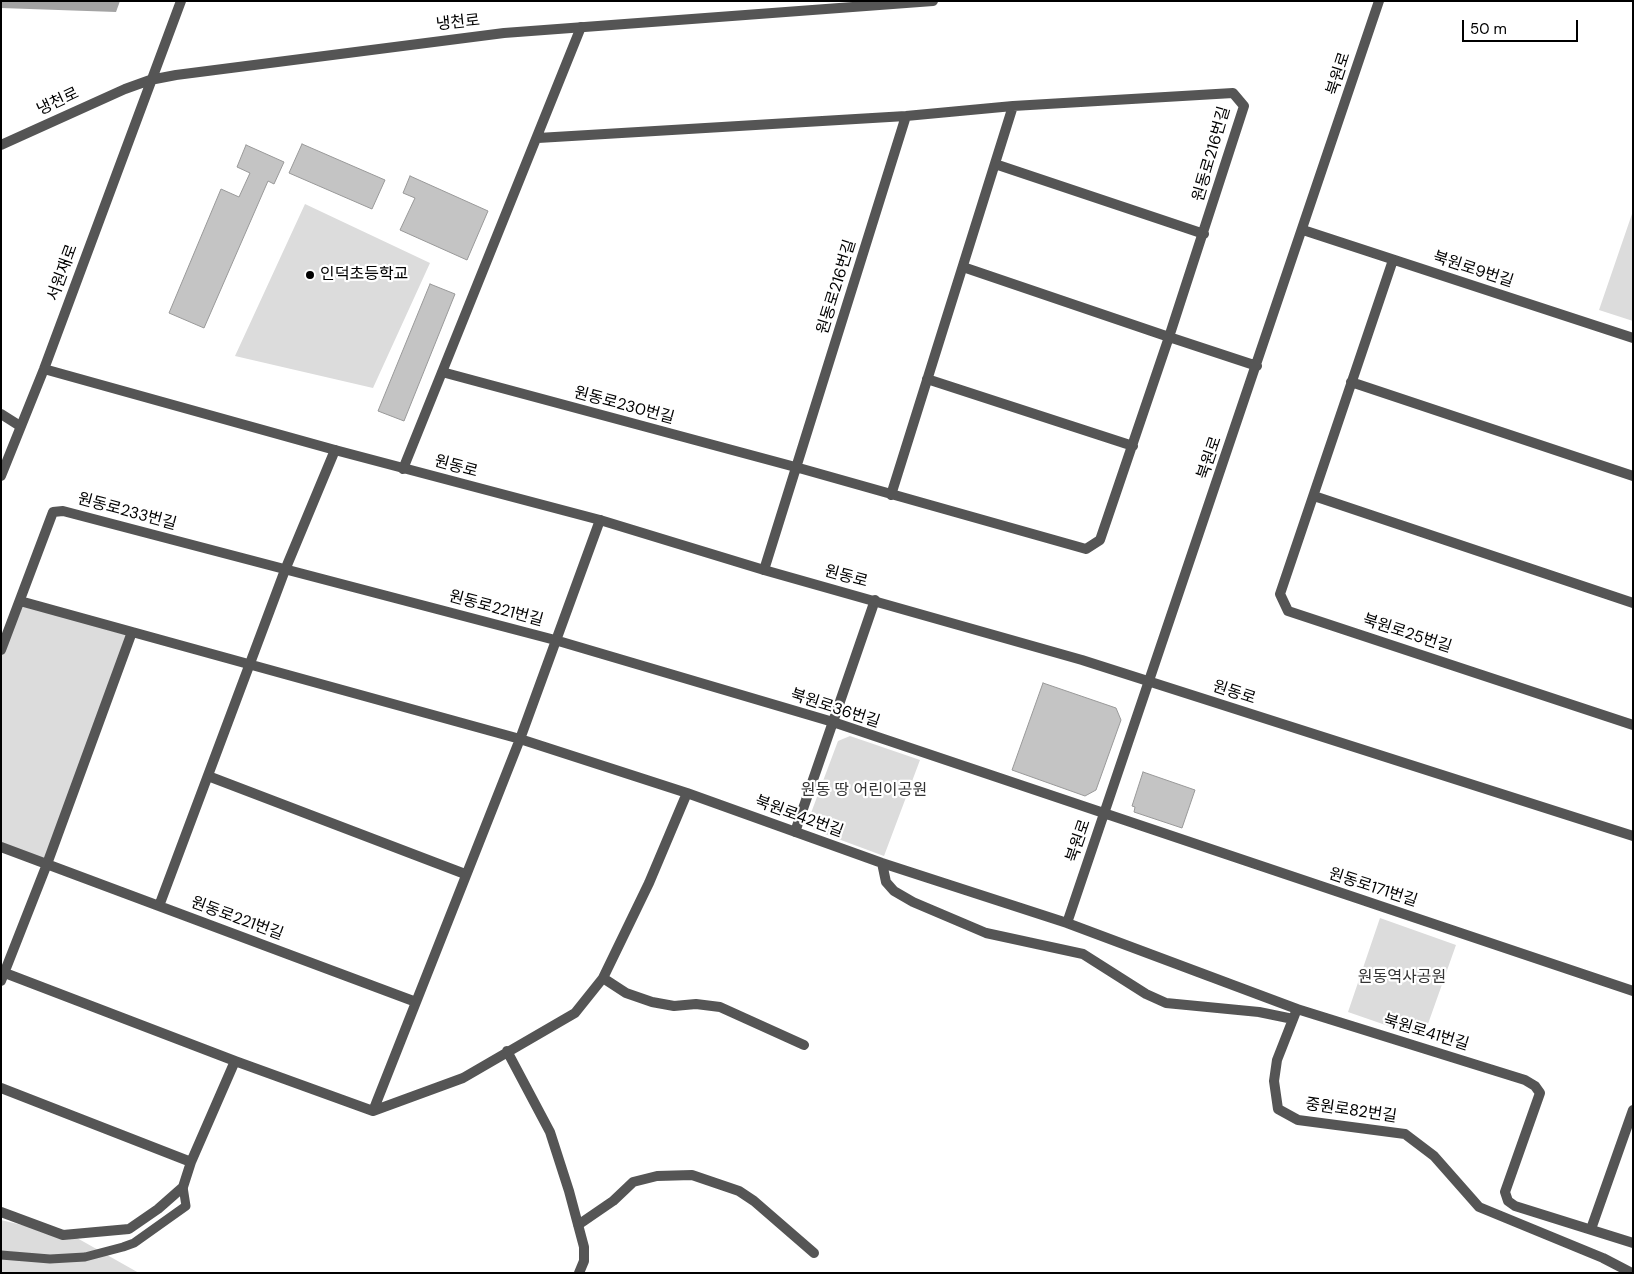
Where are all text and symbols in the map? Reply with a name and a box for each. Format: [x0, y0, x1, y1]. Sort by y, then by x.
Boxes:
scale bar [1464, 10, 1580, 42]
street label: 냉천로 [435, 11, 481, 35]
text: 50 m [1470, 19, 1507, 39]
street label: 북원로 [1323, 50, 1355, 98]
street label: 냉천로 [34, 84, 82, 120]
street label: 원동로216번길 [1189, 104, 1235, 204]
street label: 원동로216번길 [814, 237, 860, 337]
street label: 서원재로 [44, 242, 82, 304]
street label: 북원로9번길 [1430, 248, 1516, 292]
place label: 인덕초등학교 [320, 265, 408, 285]
marker: 인덕초등학교 [304, 269, 316, 281]
street label: 원동로230번길 [572, 383, 676, 429]
street label: 북원로 [1194, 434, 1226, 482]
street label: 원동로 [432, 452, 480, 482]
street label: 원동로233번길 [75, 490, 179, 534]
street label: 원동로 [822, 562, 870, 592]
street label: 원동로221번길 [447, 587, 545, 631]
street label: 북원로25번길 [1360, 611, 1454, 657]
street label: 원동로 [1210, 677, 1258, 709]
street label: 북원로36번길 [788, 685, 882, 733]
park label: 원동 땅 어린이공원 [801, 781, 927, 801]
street label: 북원로42번길 [752, 792, 846, 842]
street label: 북원로 [1063, 817, 1095, 865]
street label: 원동로171번길 [1326, 865, 1420, 911]
street label: 원동로221번길 [188, 893, 286, 945]
park label: 원동역사공원 [1358, 968, 1446, 988]
street label: 북원로41번길 [1381, 1011, 1471, 1055]
street label: 중원로82번길 [1304, 1095, 1398, 1127]

